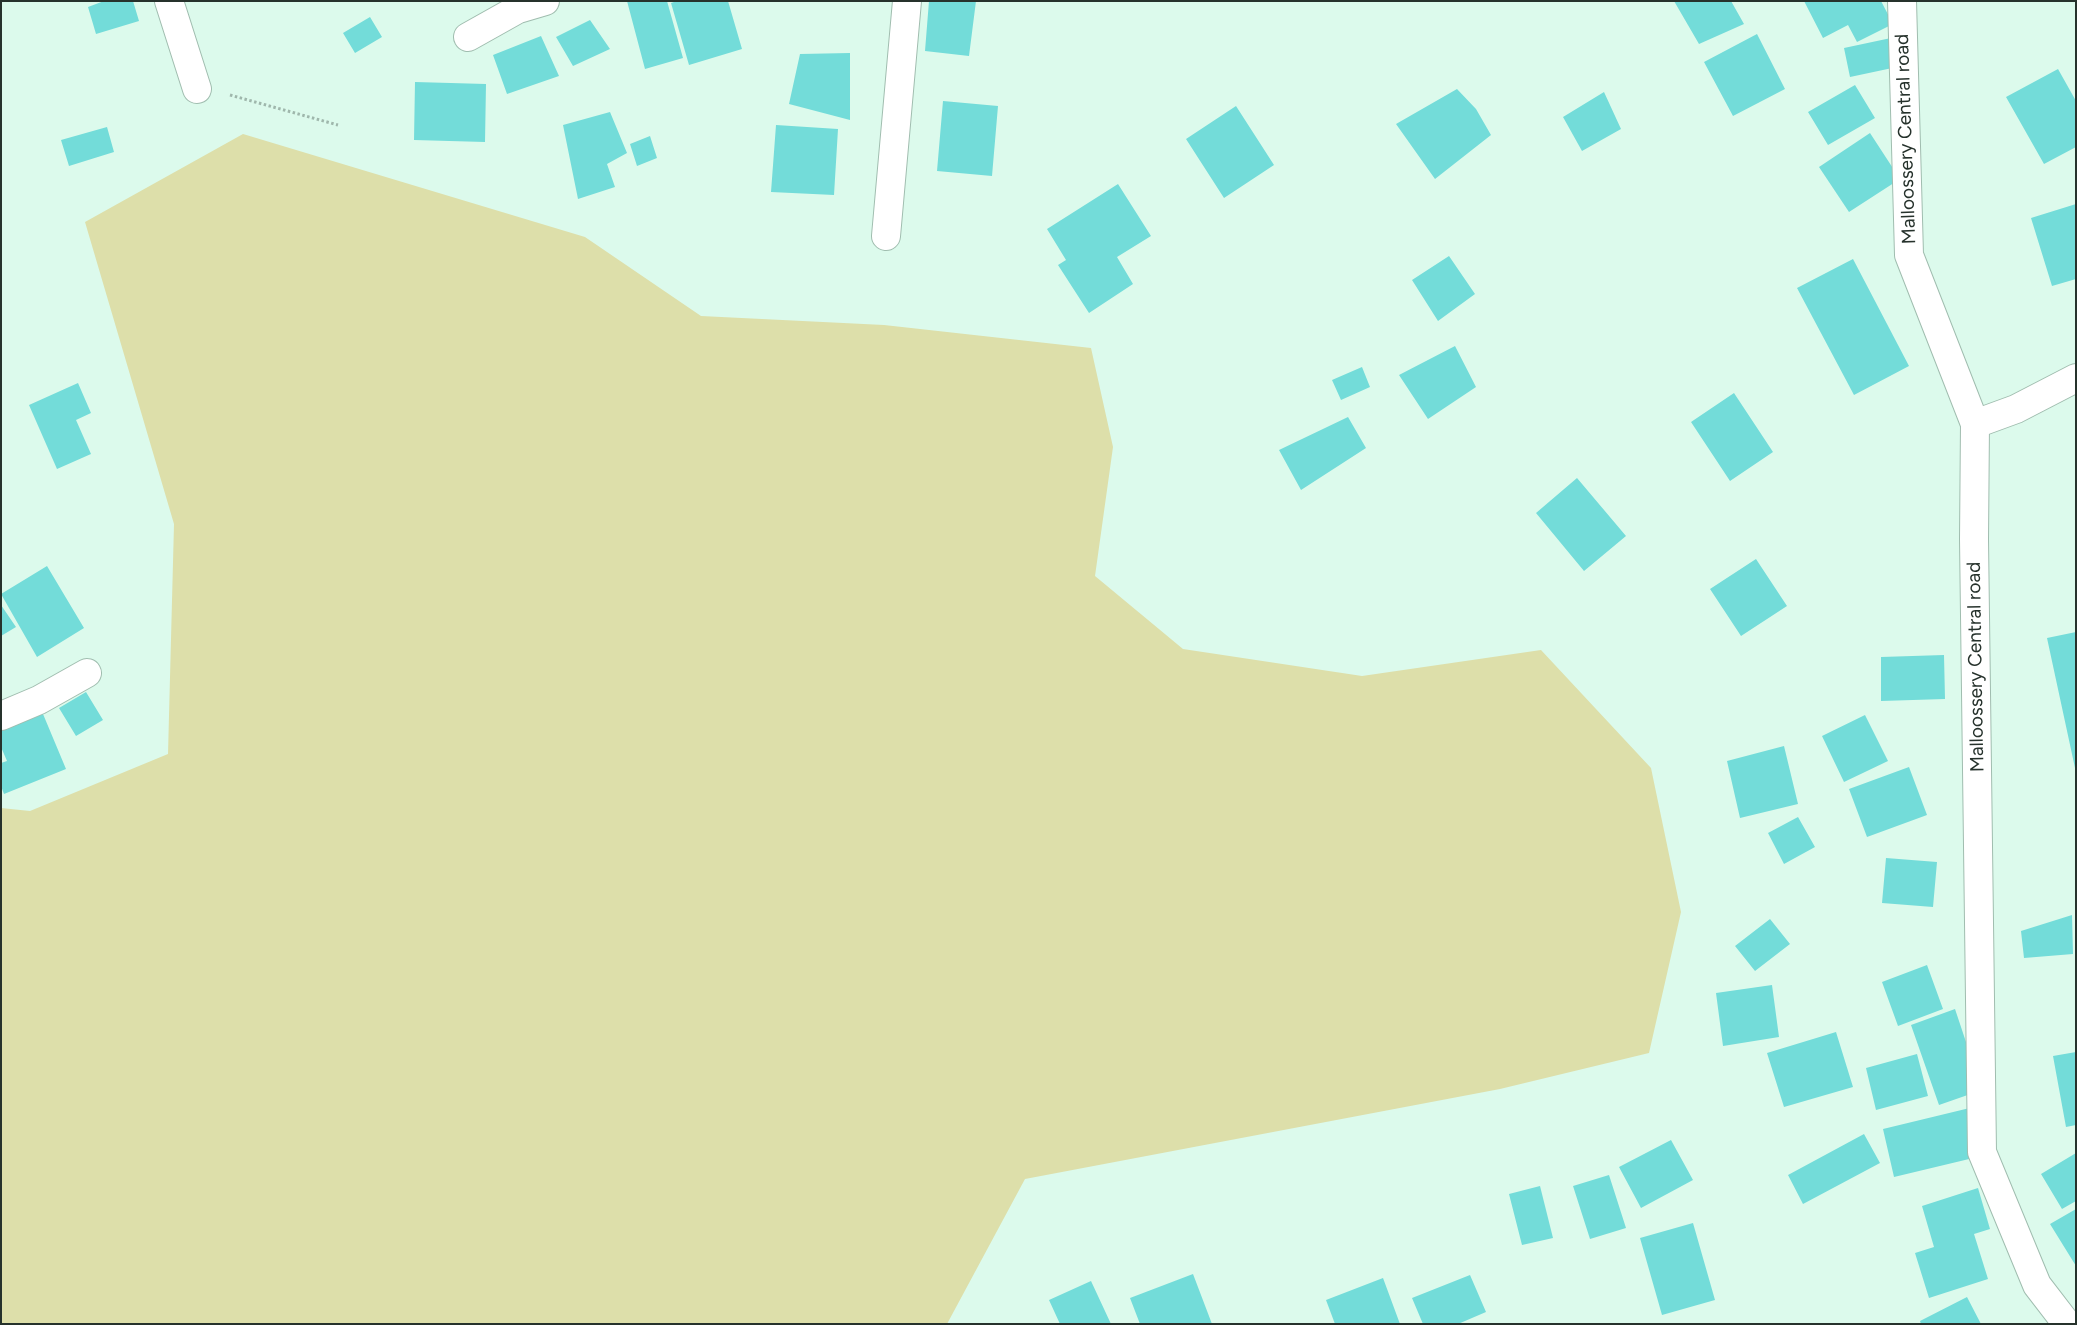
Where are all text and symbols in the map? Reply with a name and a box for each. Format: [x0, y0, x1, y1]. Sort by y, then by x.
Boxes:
street label: Malloossery Central road [1891, 33, 1921, 245]
street label: Malloossery Central road [1963, 562, 1989, 772]

